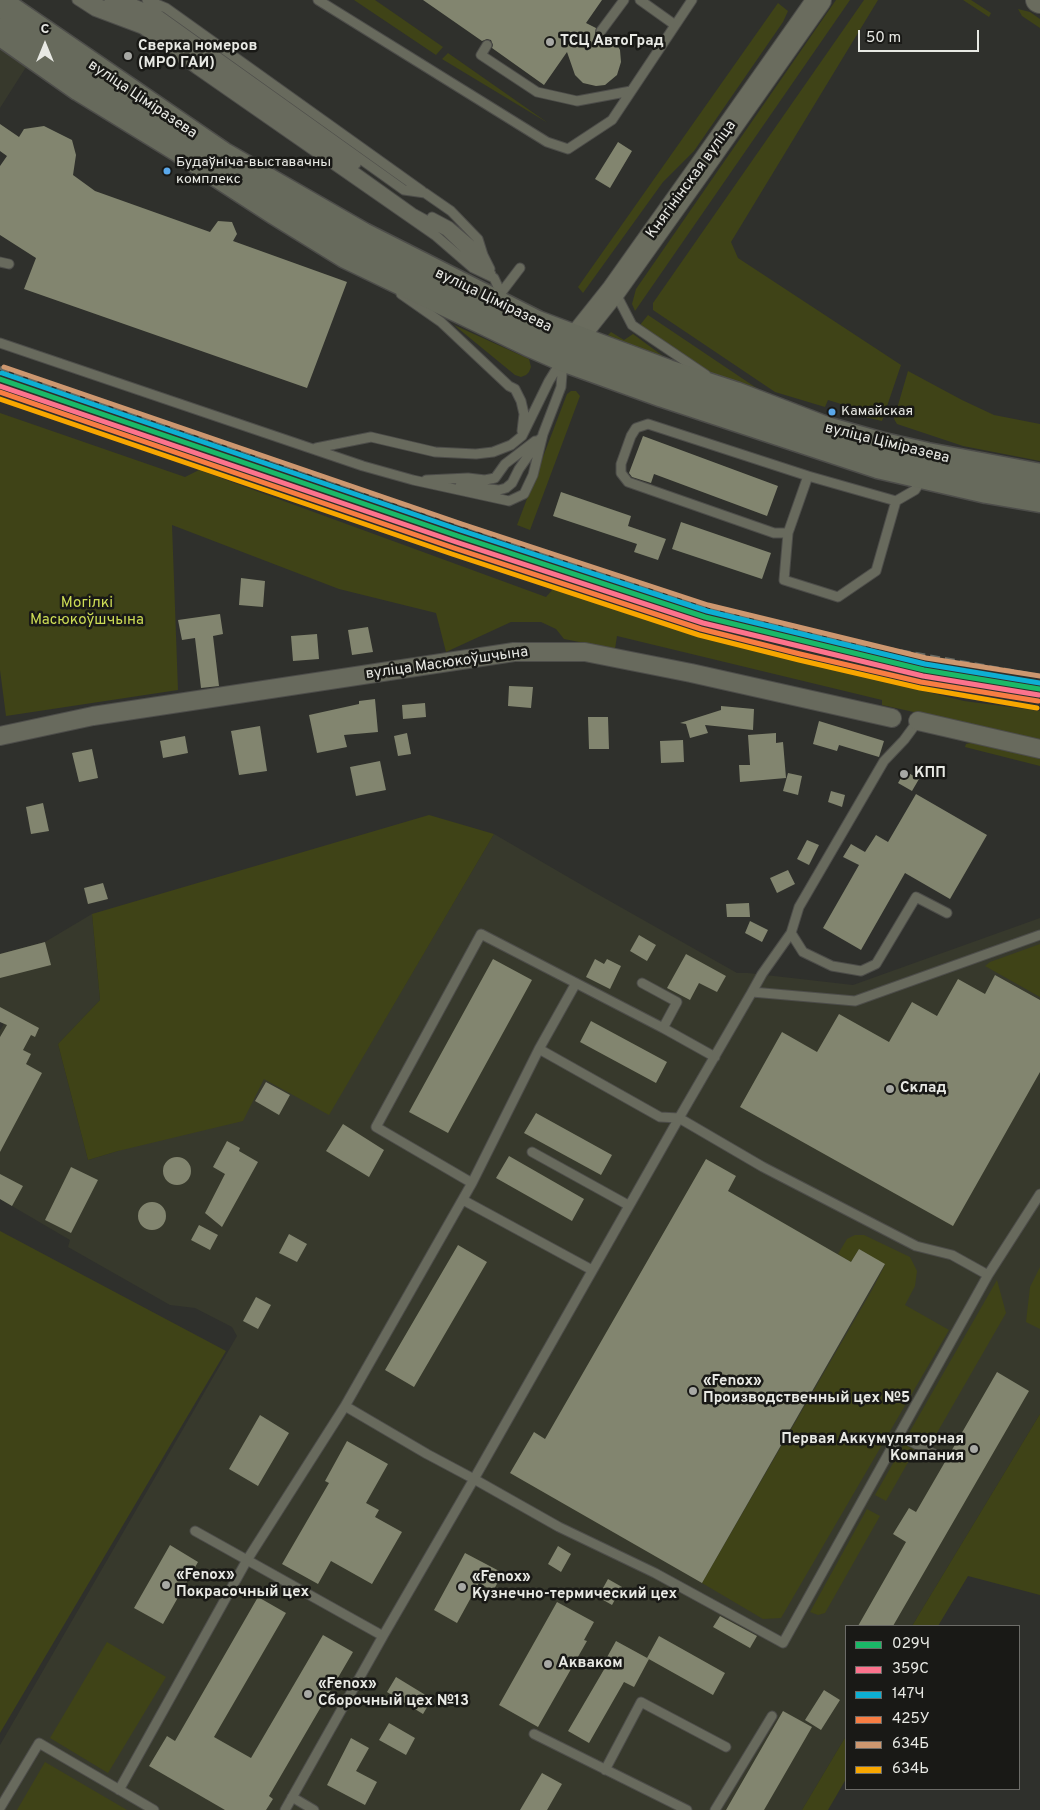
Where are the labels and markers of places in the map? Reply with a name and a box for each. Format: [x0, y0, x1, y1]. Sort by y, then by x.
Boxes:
place label: ТСЦ АвтоГрад [560, 33, 664, 51]
marker: ТСЦ АвтоГрад [544, 36, 556, 48]
place label: Сверка номеров (МРО ГАИ) [138, 38, 258, 73]
marker: Сверка номеров (МРО ГАИ) [122, 50, 134, 62]
place label: Будаўніча-выставачны комплекс [176, 155, 331, 188]
marker: Будаўніча-выставачны комплекс [162, 166, 172, 176]
place label: Камайская [841, 404, 913, 420]
marker: Камайская [827, 407, 837, 417]
place label: КПП [914, 765, 946, 783]
marker: КПП [898, 768, 910, 780]
place label: Склад [900, 1080, 947, 1098]
marker: Склад [884, 1083, 896, 1095]
place label: «Fenox» Производственный цех №5 [703, 1373, 910, 1408]
marker: «Fenox» Производственный цех №5 [687, 1385, 699, 1397]
place label: Первая Аккумуляторная Компания [781, 1431, 964, 1466]
marker: Первая Аккумуляторная Компания [968, 1443, 980, 1455]
place label: «Fenox» Покрасочный цех [176, 1567, 309, 1602]
place label: «Fenox» Кузнечно-термический цех [472, 1569, 677, 1604]
marker: «Fenox» Покрасочный цех [160, 1579, 172, 1591]
marker: «Fenox» Кузнечно-термический цех [456, 1581, 468, 1593]
place label: Акваком [558, 1655, 623, 1673]
marker: Акваком [542, 1658, 554, 1670]
place label: «Fenox» Сборочный цех №13 [318, 1676, 469, 1711]
marker: «Fenox» Сборочный цех №13 [302, 1688, 314, 1700]

